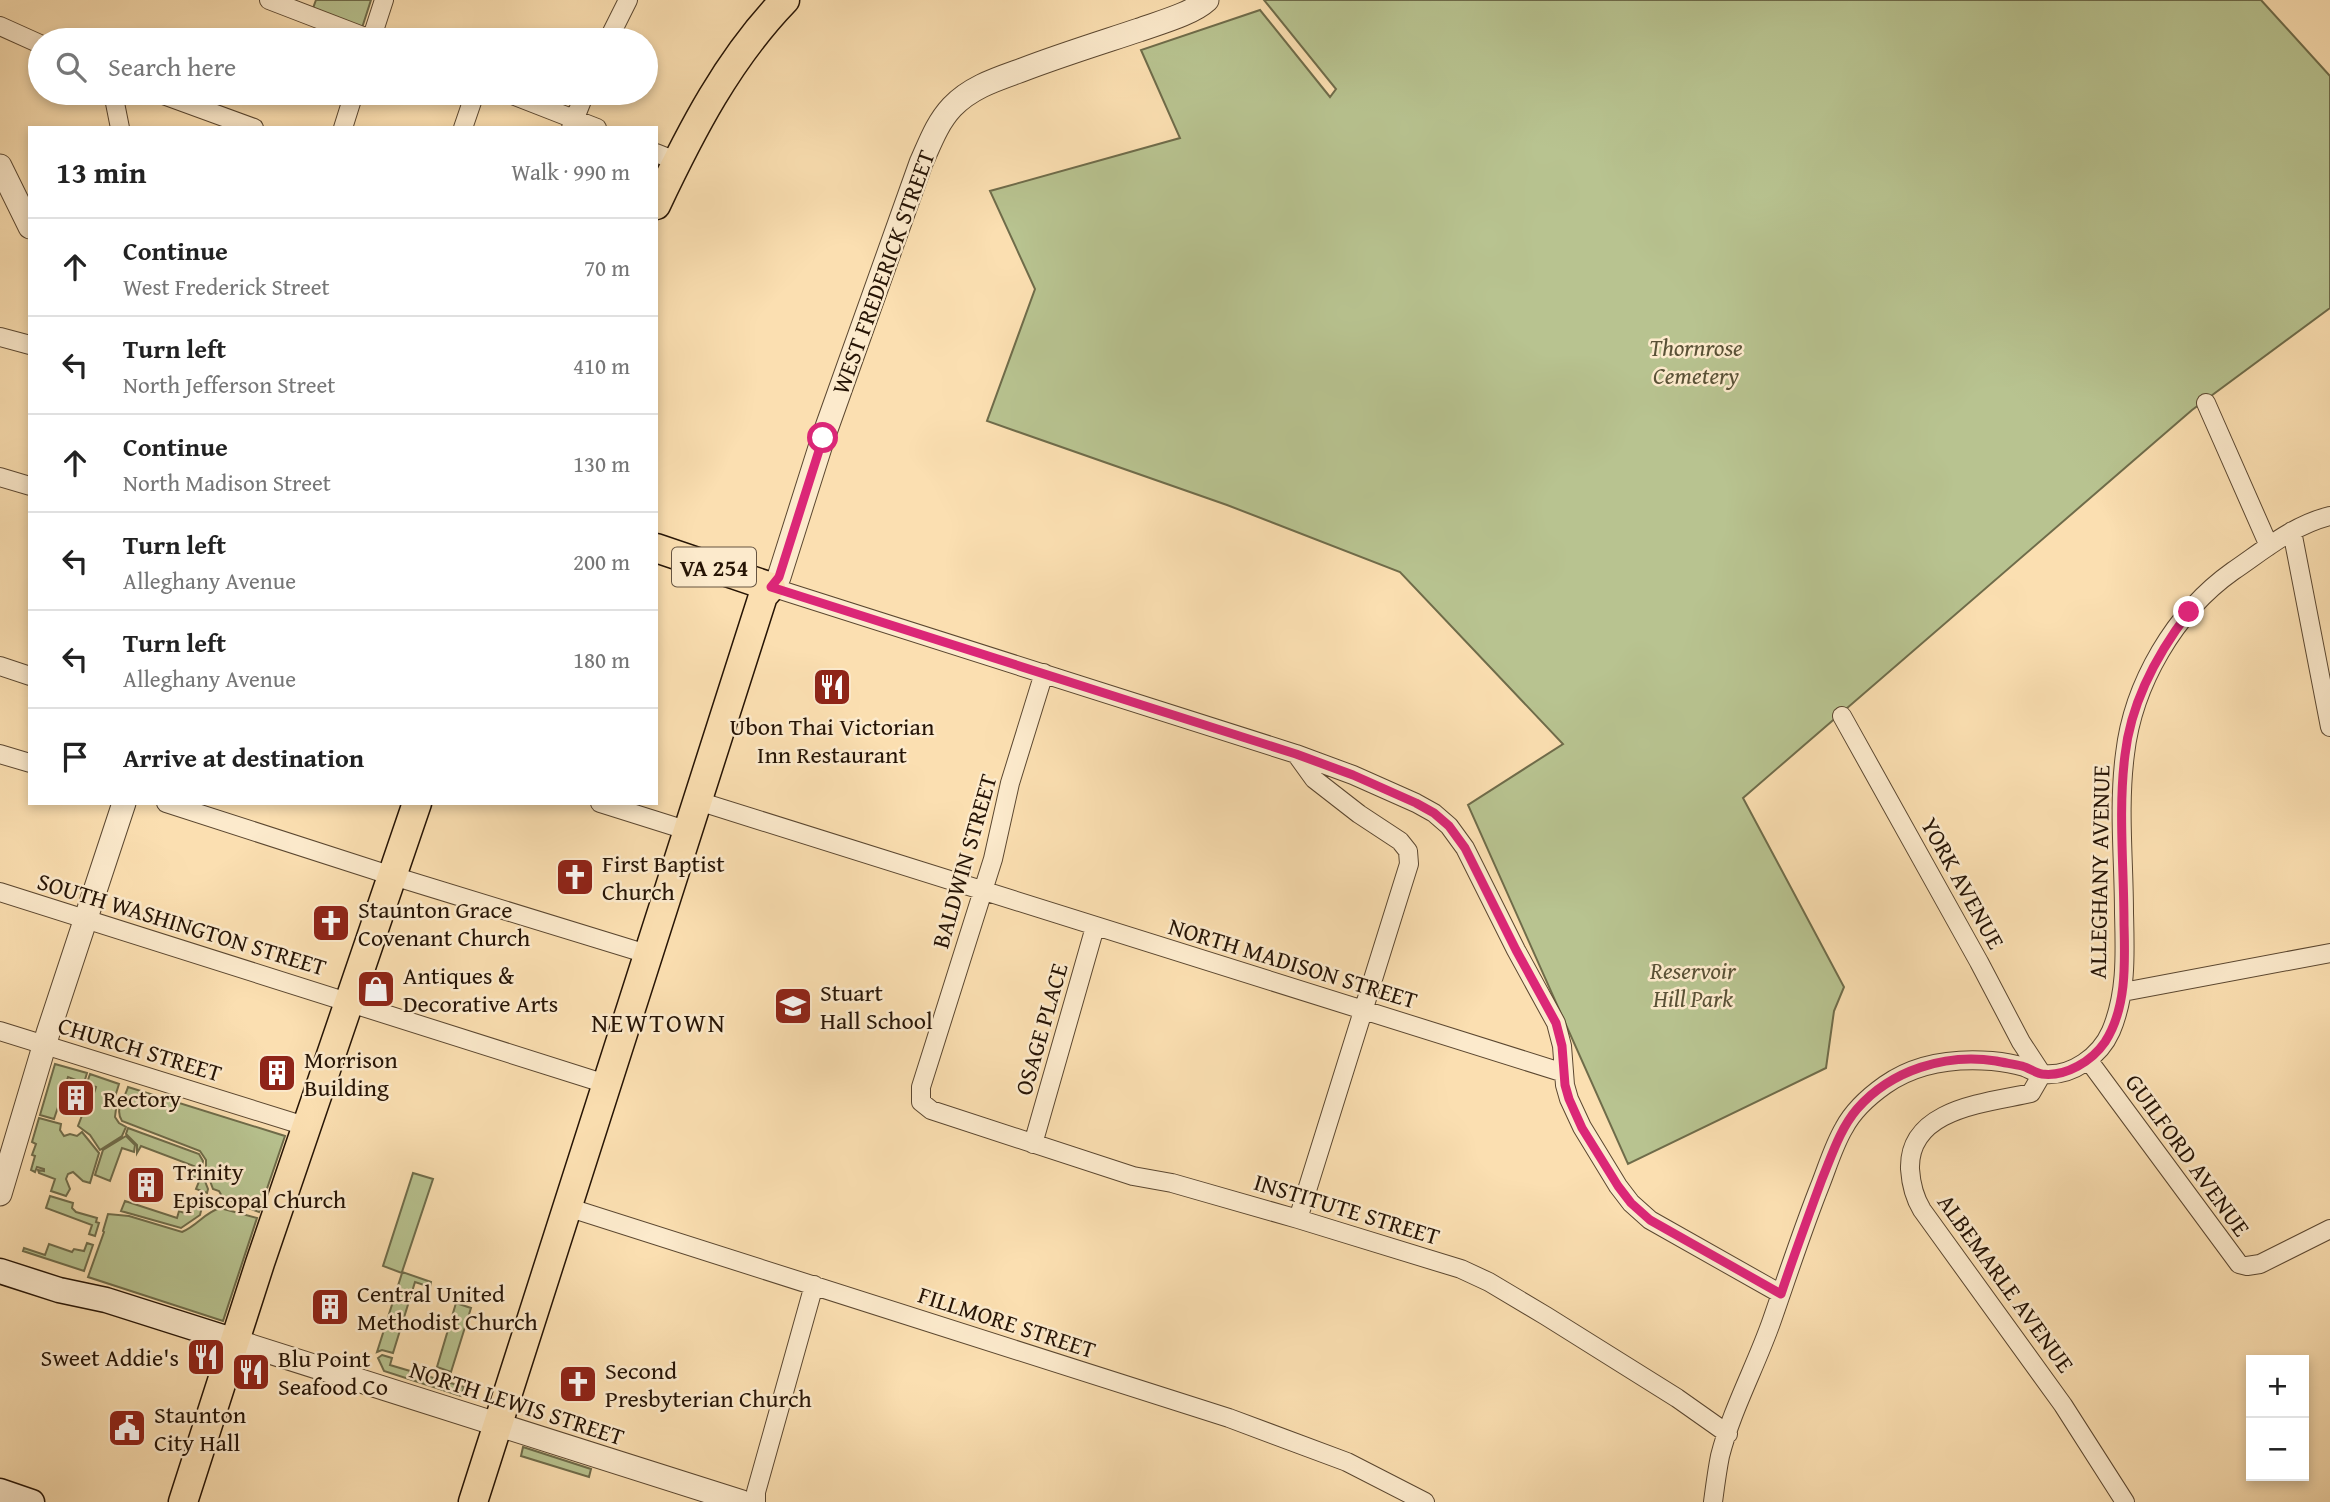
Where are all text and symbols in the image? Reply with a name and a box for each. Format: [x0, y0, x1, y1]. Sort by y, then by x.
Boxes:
search box [28, 28, 658, 105]
text: Search here [108, 47, 236, 86]
icon: search [52, 48, 90, 86]
street label: WEST FREDERICK STREET [822, 145, 944, 399]
text: 13 min [56, 150, 146, 194]
text: Walk · 990 m [511, 155, 630, 188]
text: Continue [123, 231, 228, 270]
icon: ahead [56, 248, 94, 286]
text: 70 m [584, 251, 630, 284]
text: West Frederick Street [123, 270, 330, 303]
text: Turn left [123, 329, 226, 368]
park label: Thornrose Cemetery [1649, 330, 1743, 393]
icon: left [56, 346, 94, 384]
text: 410 m [573, 349, 630, 382]
text: North Jefferson Street [123, 368, 335, 401]
route start [807, 422, 838, 453]
text: Continue [123, 427, 228, 466]
icon: ahead [56, 444, 94, 482]
text: 130 m [573, 447, 630, 480]
text: North Madison Street [123, 466, 331, 499]
text: Turn left [123, 525, 226, 564]
icon: left [56, 542, 94, 580]
text: 200 m [573, 545, 630, 578]
road number: VA 254 [672, 548, 756, 586]
text: Alleghany Avenue [123, 564, 296, 597]
route end [2173, 596, 2204, 627]
text: Turn left [123, 623, 226, 662]
icon: left [56, 640, 94, 678]
text: 180 m [573, 643, 630, 676]
text: Alleghany Avenue [123, 662, 296, 695]
restaurant icon: Ubon Thai Victorian Inn Restaurant [811, 666, 853, 708]
place label: Ubon Thai Victorian Inn Restaurant [730, 709, 935, 772]
icon: arrive [56, 738, 94, 776]
text: Arrive at destination [123, 738, 364, 777]
street label: ALLEGHANY AVENUE [2080, 765, 2118, 979]
street label: BALDWIN STREET [922, 770, 1006, 952]
street label: YORK AVENUE [1912, 811, 2014, 955]
place label: First Baptist Church [602, 846, 725, 909]
church icon: First Baptist Church [554, 856, 596, 898]
street label: SOUTH WASHINGTON STREET [33, 863, 331, 985]
place label: Staunton Grace Covenant Church [358, 892, 531, 955]
church icon: Staunton Grace Covenant Church [310, 902, 352, 944]
street label: NORTH MADISON STREET [1164, 908, 1422, 1018]
park label: Reservoir Hill Park [1649, 953, 1737, 1016]
place label: Antiques & Decorative Arts [403, 958, 558, 1021]
street label: OSAGE PLACE [1005, 959, 1077, 1099]
shop icon: Antiques & Decorative Arts [355, 968, 397, 1010]
place label: Stuart Hall School [820, 975, 933, 1038]
school or university icon: Stuart Hall School [772, 985, 814, 1027]
district label: NEWTOWN [591, 1003, 727, 1042]
street label: CHURCH STREET [54, 1007, 226, 1091]
place label: Morrison Building [304, 1042, 398, 1105]
building icon: Morrison Building [256, 1052, 298, 1094]
street label: GUILFORD AVENUE [2117, 1067, 2259, 1243]
building icon: Rectory [55, 1077, 97, 1119]
place label: Rectory [103, 1081, 181, 1116]
place label: Trinity Episcopal Church [173, 1154, 347, 1217]
building icon: Trinity Episcopal Church [125, 1164, 167, 1206]
street label: INSTITUTE STREET [1250, 1164, 1444, 1254]
street label: ALBEMARLE AVENUE [1929, 1186, 2083, 1380]
place label: Central United Methodist Church [357, 1276, 538, 1339]
street label: FILLMORE STREET [914, 1277, 1100, 1367]
building icon: Central United Methodist Church [309, 1286, 351, 1328]
restaurant icon: Sweet Addie's [185, 1336, 227, 1378]
place label: Sweet Addie's [41, 1340, 179, 1375]
place label: Blu Point Seafood Co [278, 1341, 388, 1404]
restaurant icon: Blu Point Seafood Co [230, 1351, 272, 1393]
street label: NORTH LEWIS STREET [405, 1352, 629, 1454]
place label: Second Presbyterian Church [605, 1353, 812, 1416]
map controls [2246, 1355, 2309, 1481]
button: + [2246, 1355, 2309, 1418]
church icon: Second Presbyterian Church [557, 1363, 599, 1405]
place label: Staunton City Hall [154, 1397, 247, 1460]
public building icon: Staunton City Hall [106, 1407, 148, 1449]
button: − [2246, 1418, 2309, 1481]

